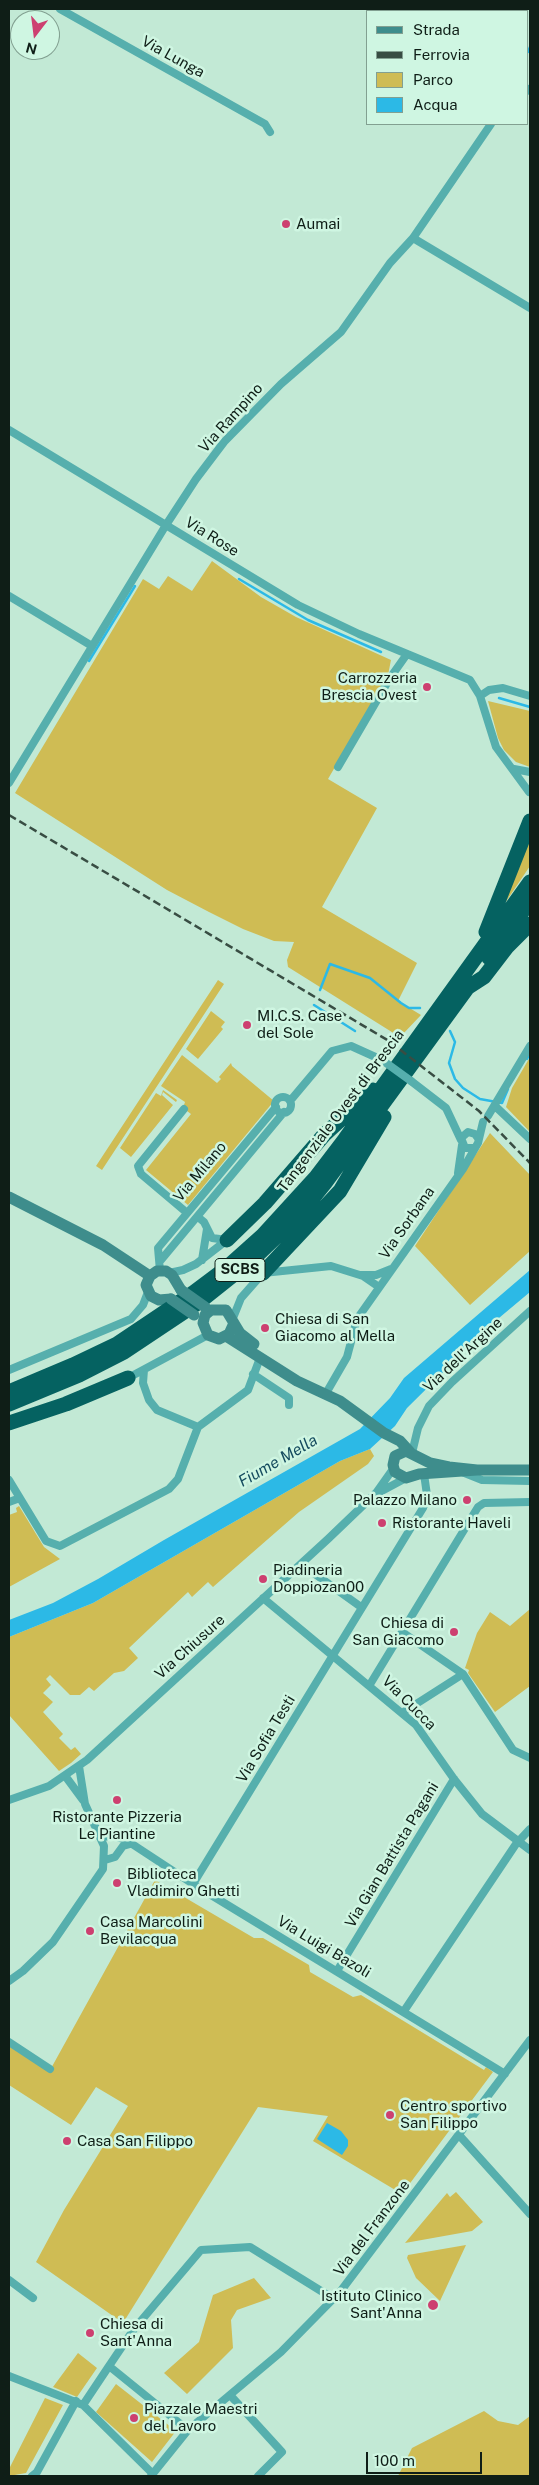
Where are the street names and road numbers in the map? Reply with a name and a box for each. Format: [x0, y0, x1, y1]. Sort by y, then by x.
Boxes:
street label: Via Lunga [138, 32, 208, 82]
street label: Via Rampino [195, 380, 267, 456]
street label: Via Rose [182, 513, 242, 561]
street label: Tangenziale Ovest di Brescia [274, 1026, 408, 1196]
street label: Via Milano [170, 1138, 230, 1206]
street label: Via Sorbana [375, 1183, 439, 1263]
road number: SCBS [215, 1258, 265, 1282]
street label: Via dell'Argine [420, 1314, 506, 1396]
street label: Via Chiusure [151, 1611, 229, 1683]
street label: Via Cucca [378, 1672, 440, 1734]
street label: Via Sofia Testi [233, 1692, 299, 1786]
street label: Via Gian Battista Pagani [341, 1779, 443, 1931]
street label: Via Luigi Bazoli [274, 1912, 374, 1982]
street label: Via del Franzone [330, 2176, 414, 2280]

